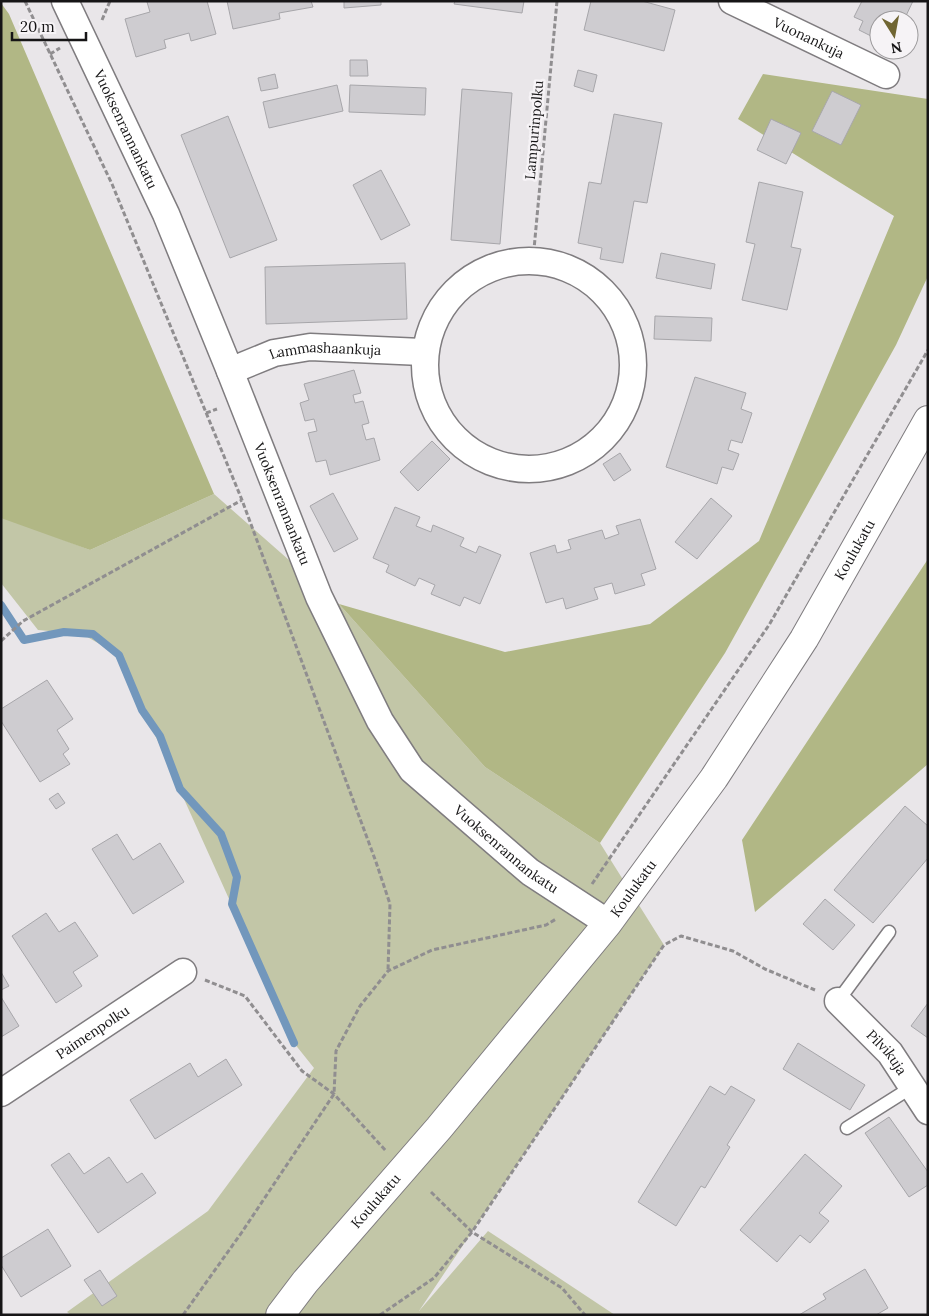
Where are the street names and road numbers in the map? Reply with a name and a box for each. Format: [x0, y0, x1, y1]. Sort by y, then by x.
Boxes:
street label: Vuonankuja [769, 13, 847, 62]
street label: Vuoksenrannankatu [89, 66, 162, 192]
street label: Lampurinpolku [521, 80, 547, 180]
street label: Lammashaankuja [266, 338, 382, 363]
street label: Vuoksenrannankatu [250, 439, 314, 568]
street label: Koulukatu [830, 516, 879, 583]
street label: Vuoksenrannankatu [449, 801, 562, 897]
street label: Koulukatu [606, 856, 660, 921]
street label: Paimenpolku [52, 1001, 133, 1063]
street label: Pilvikuja [863, 1026, 911, 1078]
street label: Koulukatu [347, 1170, 404, 1232]

